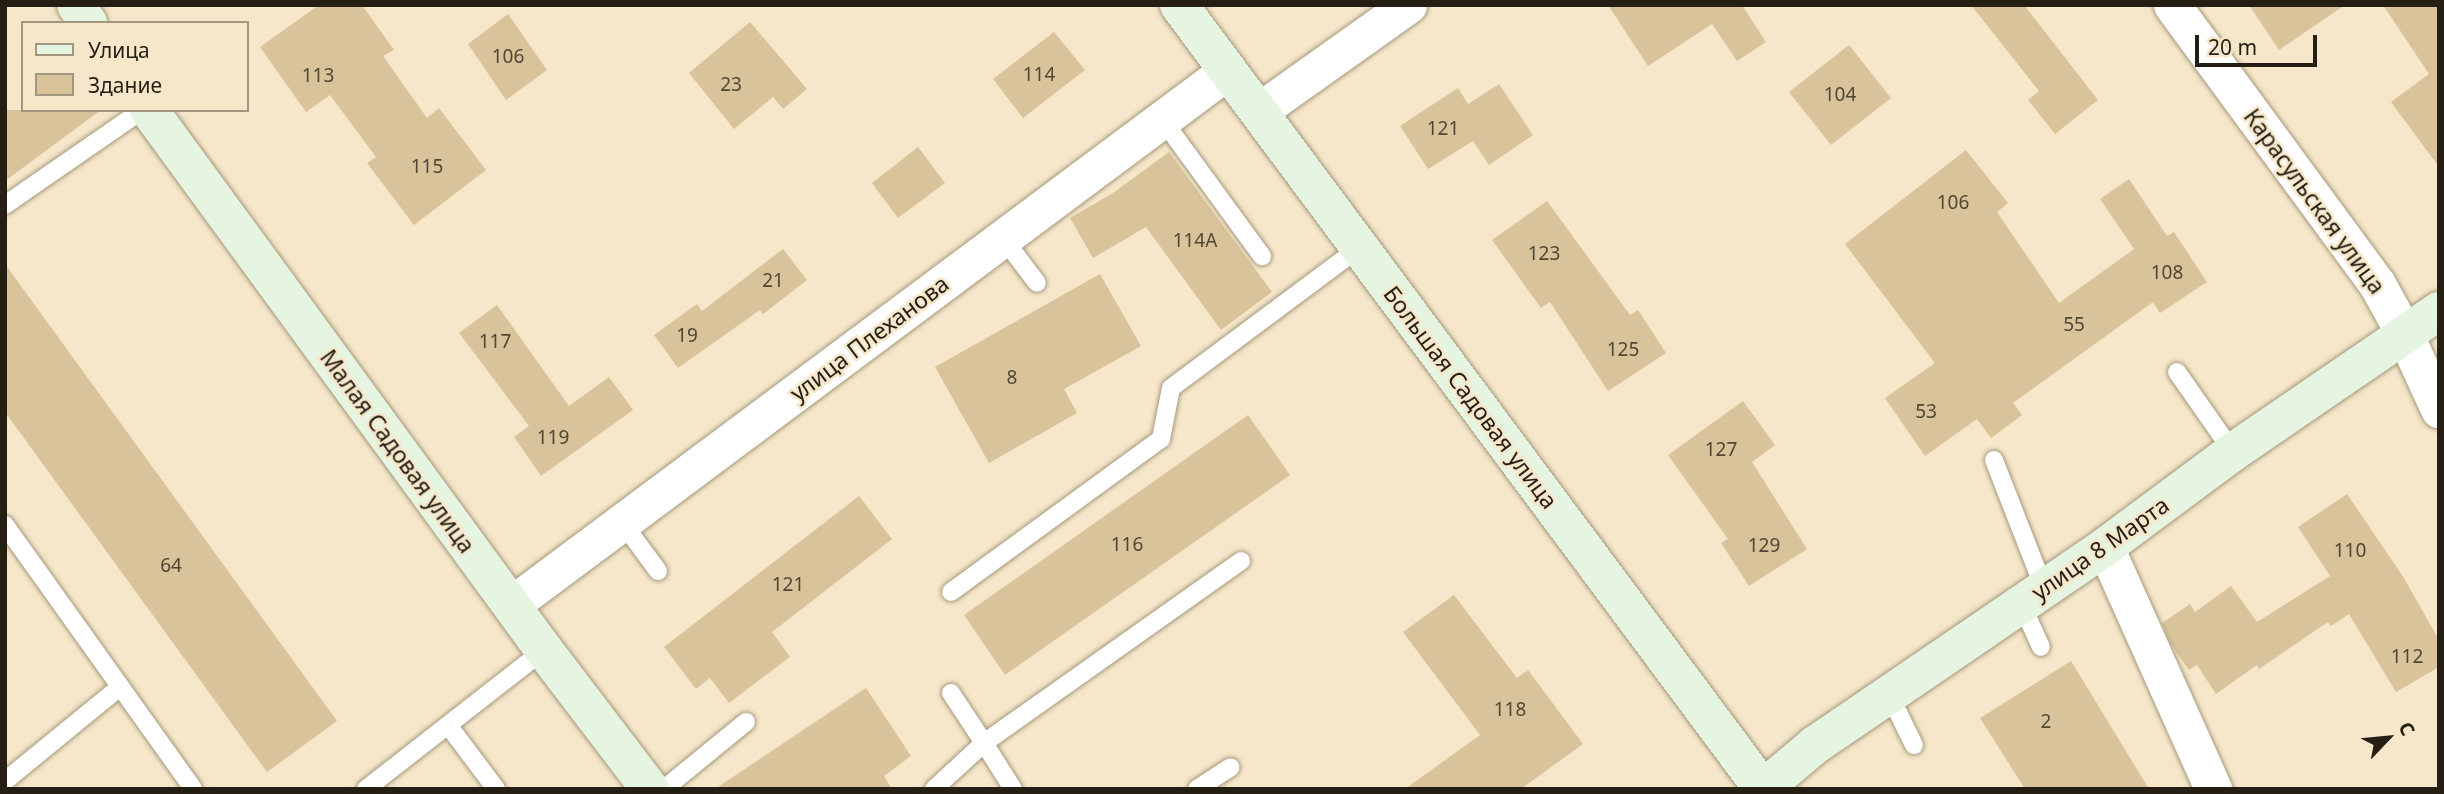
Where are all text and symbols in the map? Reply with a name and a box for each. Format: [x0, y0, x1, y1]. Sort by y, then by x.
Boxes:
legend [21, 21, 248, 112]
scale bar [2199, 21, 2322, 65]
text: 20 m [2208, 33, 2257, 61]
text: Улица [88, 36, 150, 64]
house number: 106 [492, 46, 524, 68]
house number: 114 [1023, 64, 1055, 86]
house number: 113 [302, 65, 334, 87]
text: Здание [88, 71, 162, 99]
house number: 23 [720, 74, 742, 96]
house number: 104 [1824, 84, 1856, 106]
street label: Карасульская улица [2239, 103, 2391, 299]
house number: 121 [1427, 118, 1459, 140]
house number: 115 [411, 156, 443, 178]
house number: 106 [1937, 192, 1969, 214]
house number: 114А [1173, 230, 1217, 252]
house number: 123 [1528, 243, 1560, 265]
house number: 108 [2151, 262, 2183, 284]
street label: улица Плеханова [784, 269, 954, 407]
house number: 21 [762, 270, 784, 292]
street label: Большая Садовая улица [1378, 280, 1564, 514]
house number: 55 [2063, 314, 2085, 336]
house number: 19 [676, 325, 698, 347]
house number: 117 [479, 331, 511, 353]
house number: 125 [1607, 339, 1639, 361]
street label: Малая Садовая улица [315, 344, 481, 558]
house number: 8 [1007, 367, 1017, 389]
house number: 53 [1915, 401, 1937, 423]
house number: 119 [537, 427, 569, 449]
house number: 127 [1705, 439, 1737, 461]
street label: улица 8 Марта [2026, 490, 2174, 606]
house number: 116 [1111, 534, 1143, 556]
house number: 129 [1748, 535, 1780, 557]
house number: 110 [2334, 540, 2366, 562]
house number: 64 [160, 555, 182, 577]
house number: 121 [772, 574, 804, 596]
house number: 112 [2391, 646, 2423, 668]
house number: 118 [1494, 699, 1526, 721]
north arrow [2353, 703, 2423, 773]
house number: 2 [2041, 711, 2051, 733]
text: С [2392, 718, 2421, 740]

